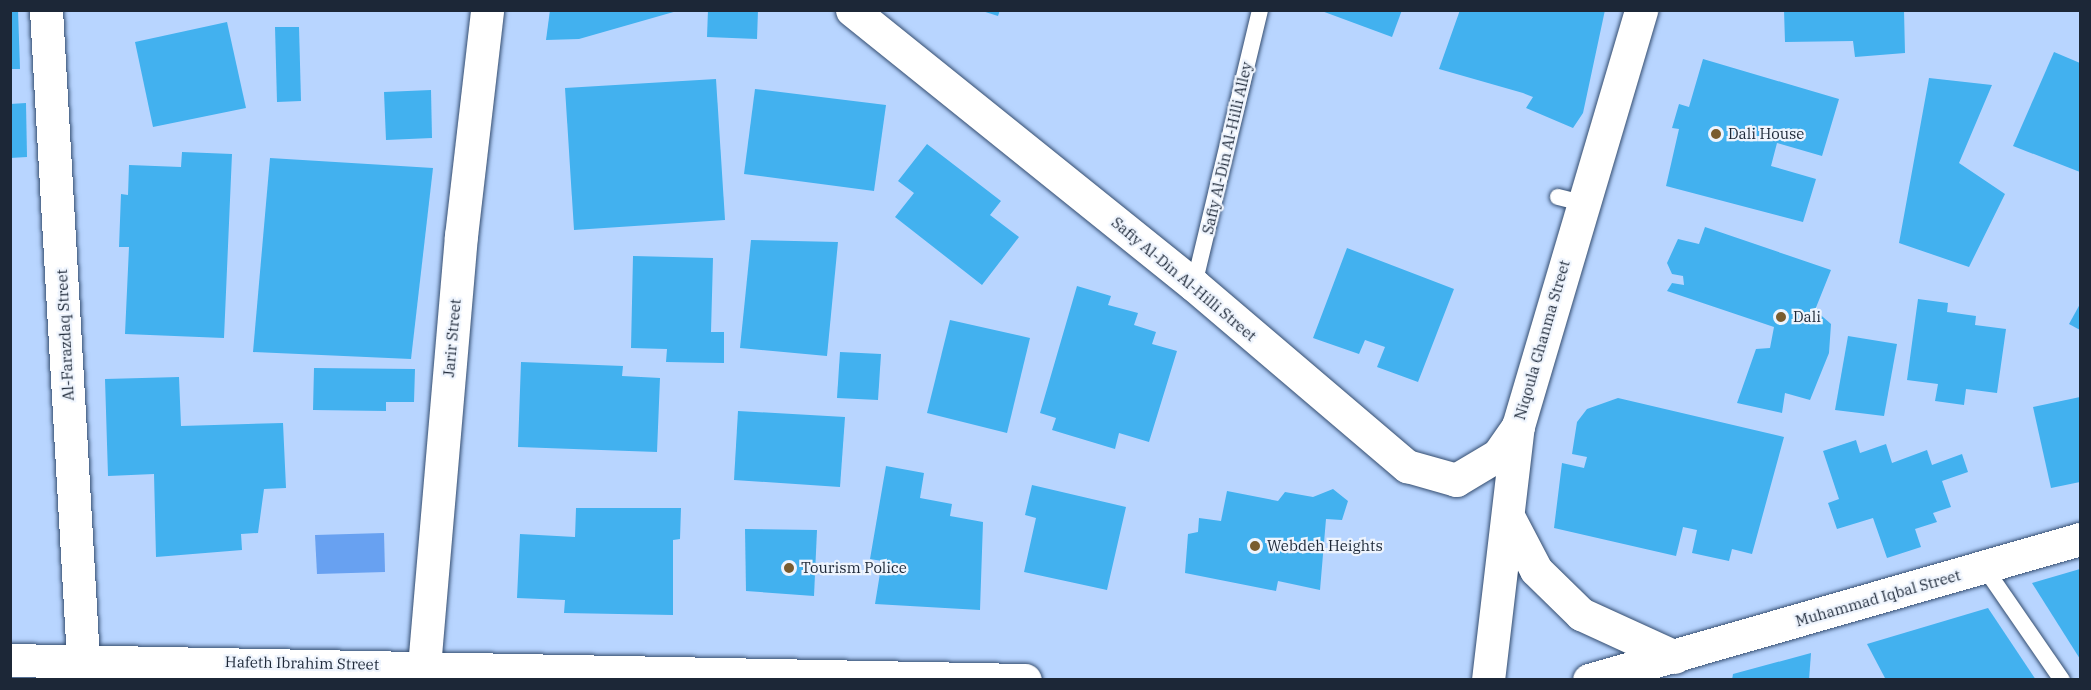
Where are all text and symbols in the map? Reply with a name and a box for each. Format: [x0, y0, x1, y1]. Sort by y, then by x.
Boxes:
street label: Safiy Al-Din Al-Hilli Alley [1198, 60, 1256, 236]
place label: Dali House [1728, 125, 1804, 143]
marker: Dali House [1709, 127, 1723, 141]
street label: Safiy Al-Din Al-Hilli Street [1108, 213, 1260, 345]
street label: Niqoula Ghanma Street [1511, 258, 1573, 422]
street label: Al-Farazdaq Street [53, 269, 77, 401]
street label: Jarir Street [440, 298, 464, 378]
place label: Dali [1793, 308, 1821, 326]
marker: Dali [1774, 310, 1788, 324]
place label: Webdeh Heights [1267, 537, 1383, 555]
marker: Webdeh Heights [1248, 539, 1262, 553]
place label: Tourism Police [801, 559, 907, 577]
marker: Tourism Police [782, 561, 796, 575]
street label: Muhammad Iqbal Street [1793, 566, 1963, 630]
street label: Hafeth Ibrahim Street [225, 653, 379, 673]

